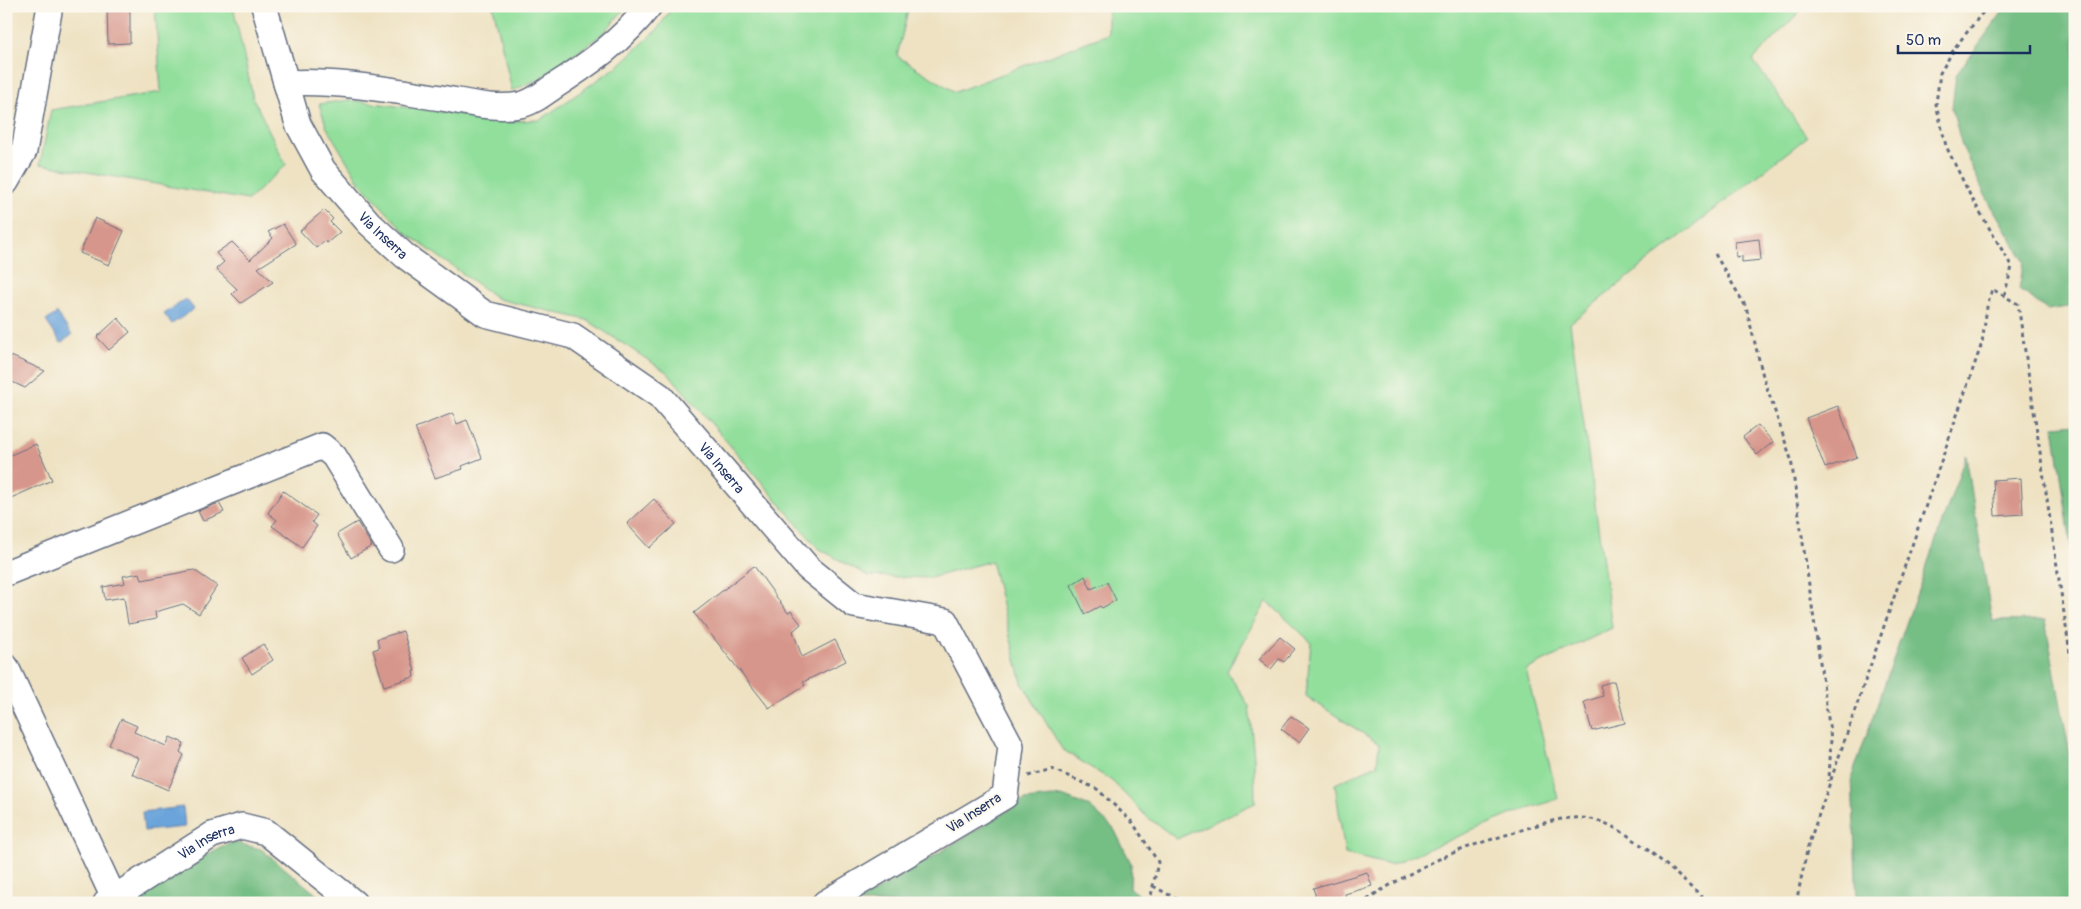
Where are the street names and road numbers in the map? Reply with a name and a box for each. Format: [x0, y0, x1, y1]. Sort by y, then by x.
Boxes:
street label: Via Inserra [355, 208, 411, 263]
street label: Via Inserra [695, 439, 748, 497]
street label: Via Inserra [944, 789, 1004, 837]
street label: Via Inserra [175, 820, 236, 863]

